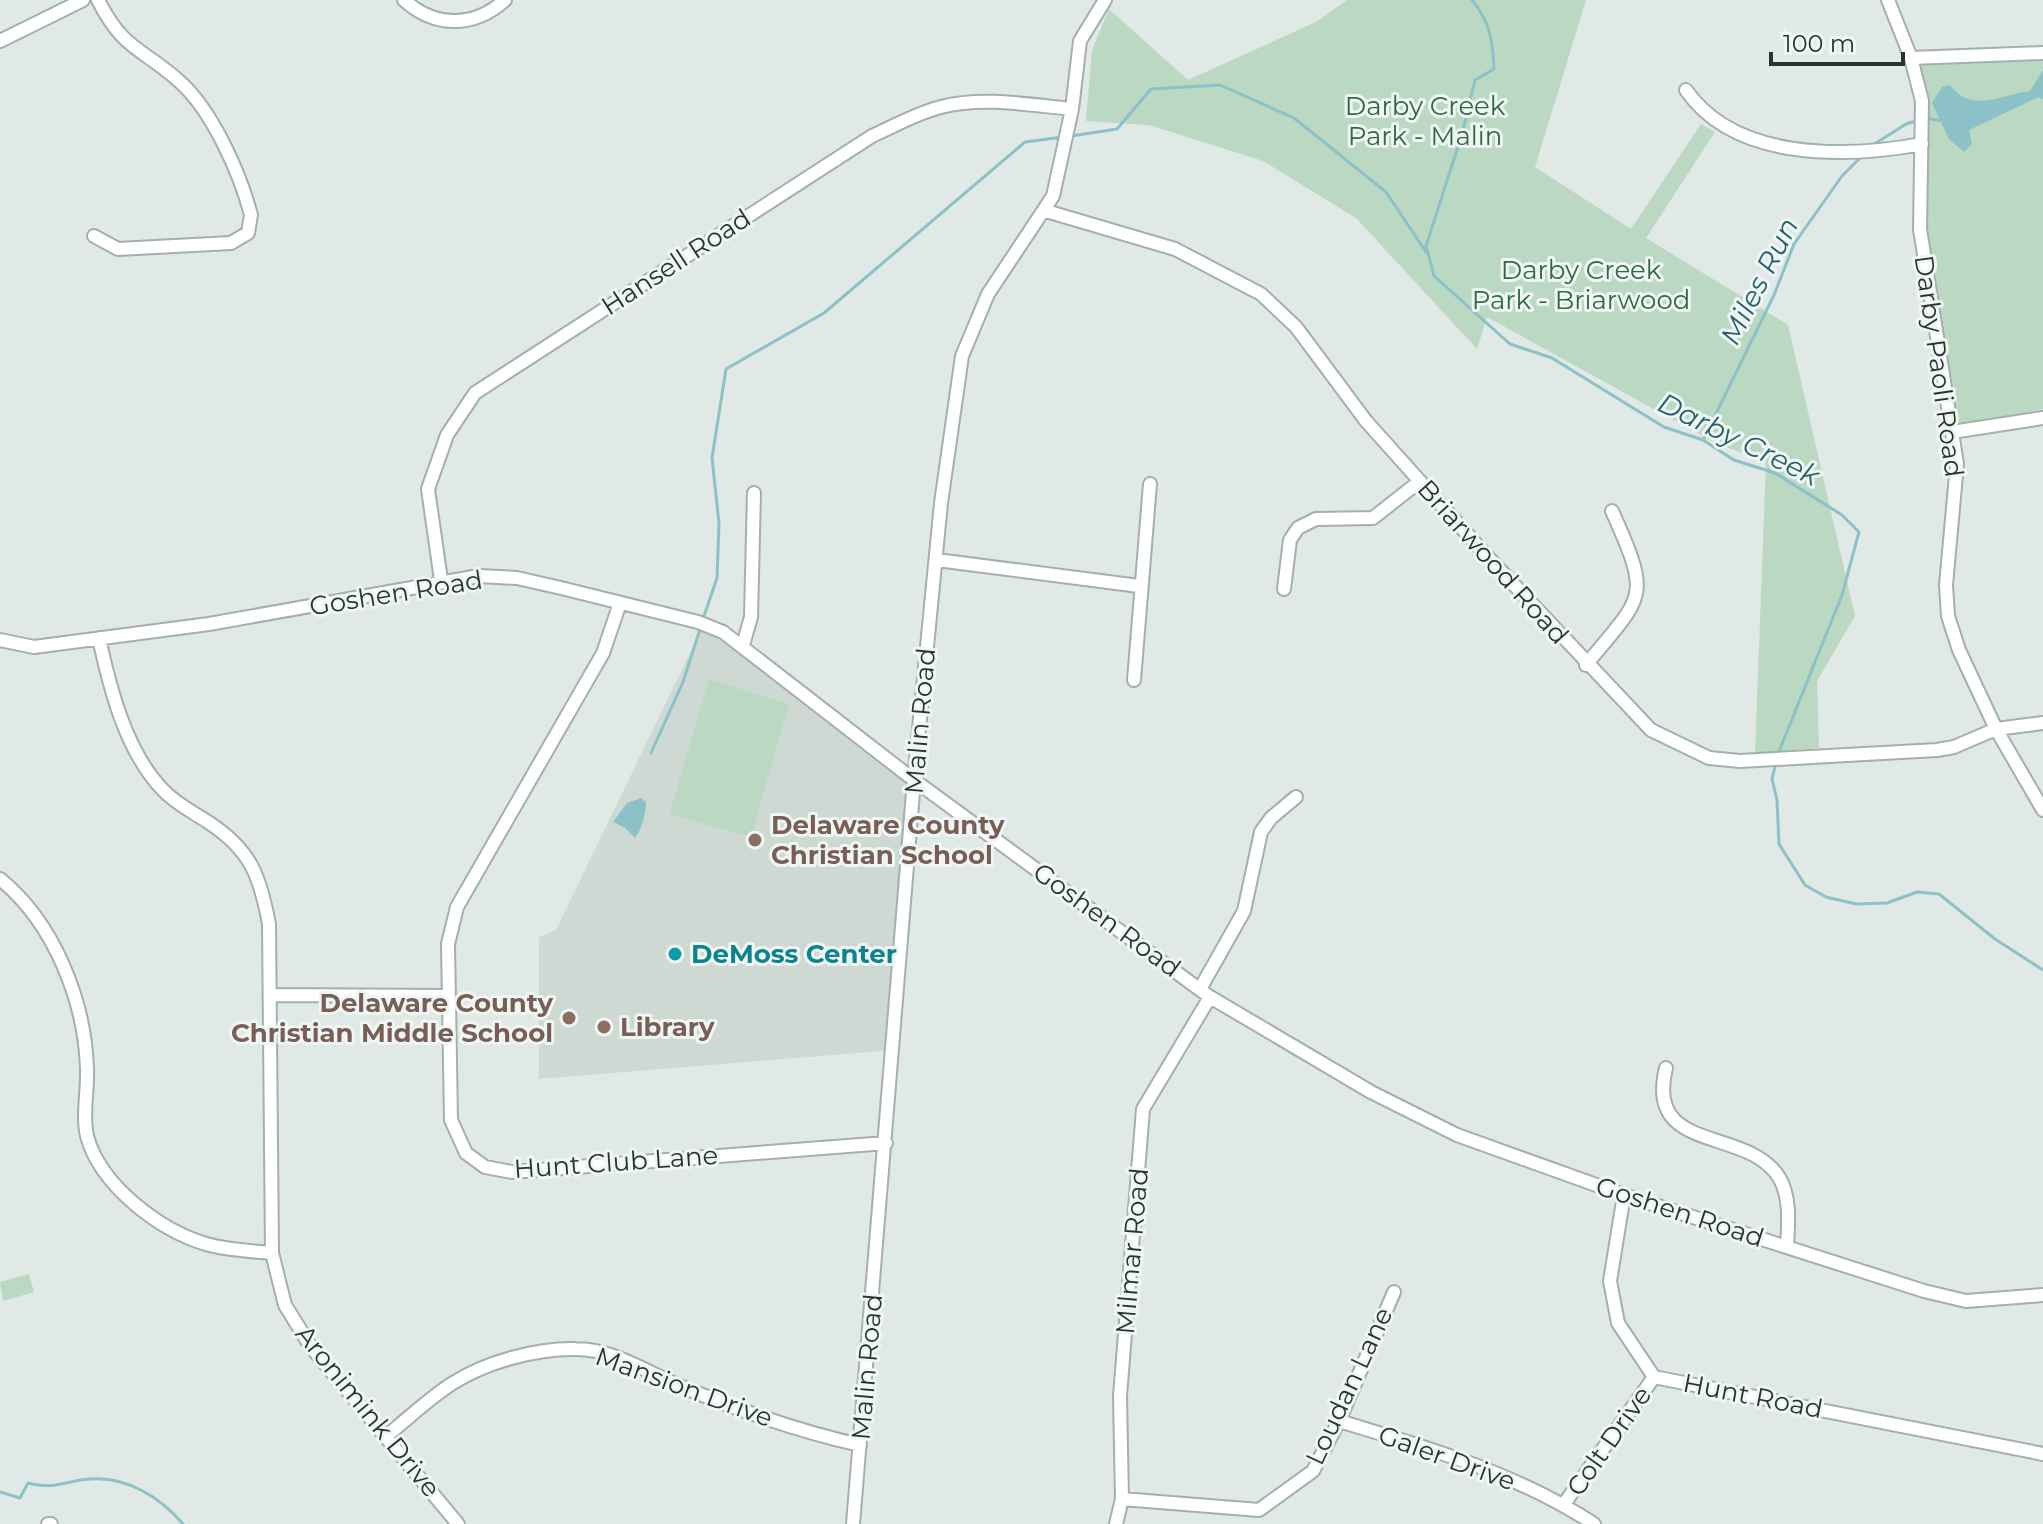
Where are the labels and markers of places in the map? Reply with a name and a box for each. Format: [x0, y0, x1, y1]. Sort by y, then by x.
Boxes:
place label: Delaware County Christian School [771, 809, 1005, 871]
marker: Delaware County Christian School [746, 831, 764, 849]
place label: DeMoss Center [691, 938, 897, 970]
marker: DeMoss Center [666, 945, 684, 963]
place label: Delaware County Christian Middle School [231, 987, 553, 1049]
marker: Delaware County Christian Middle School [560, 1009, 578, 1027]
place label: Library [620, 1011, 715, 1043]
marker: Library [595, 1018, 613, 1036]

